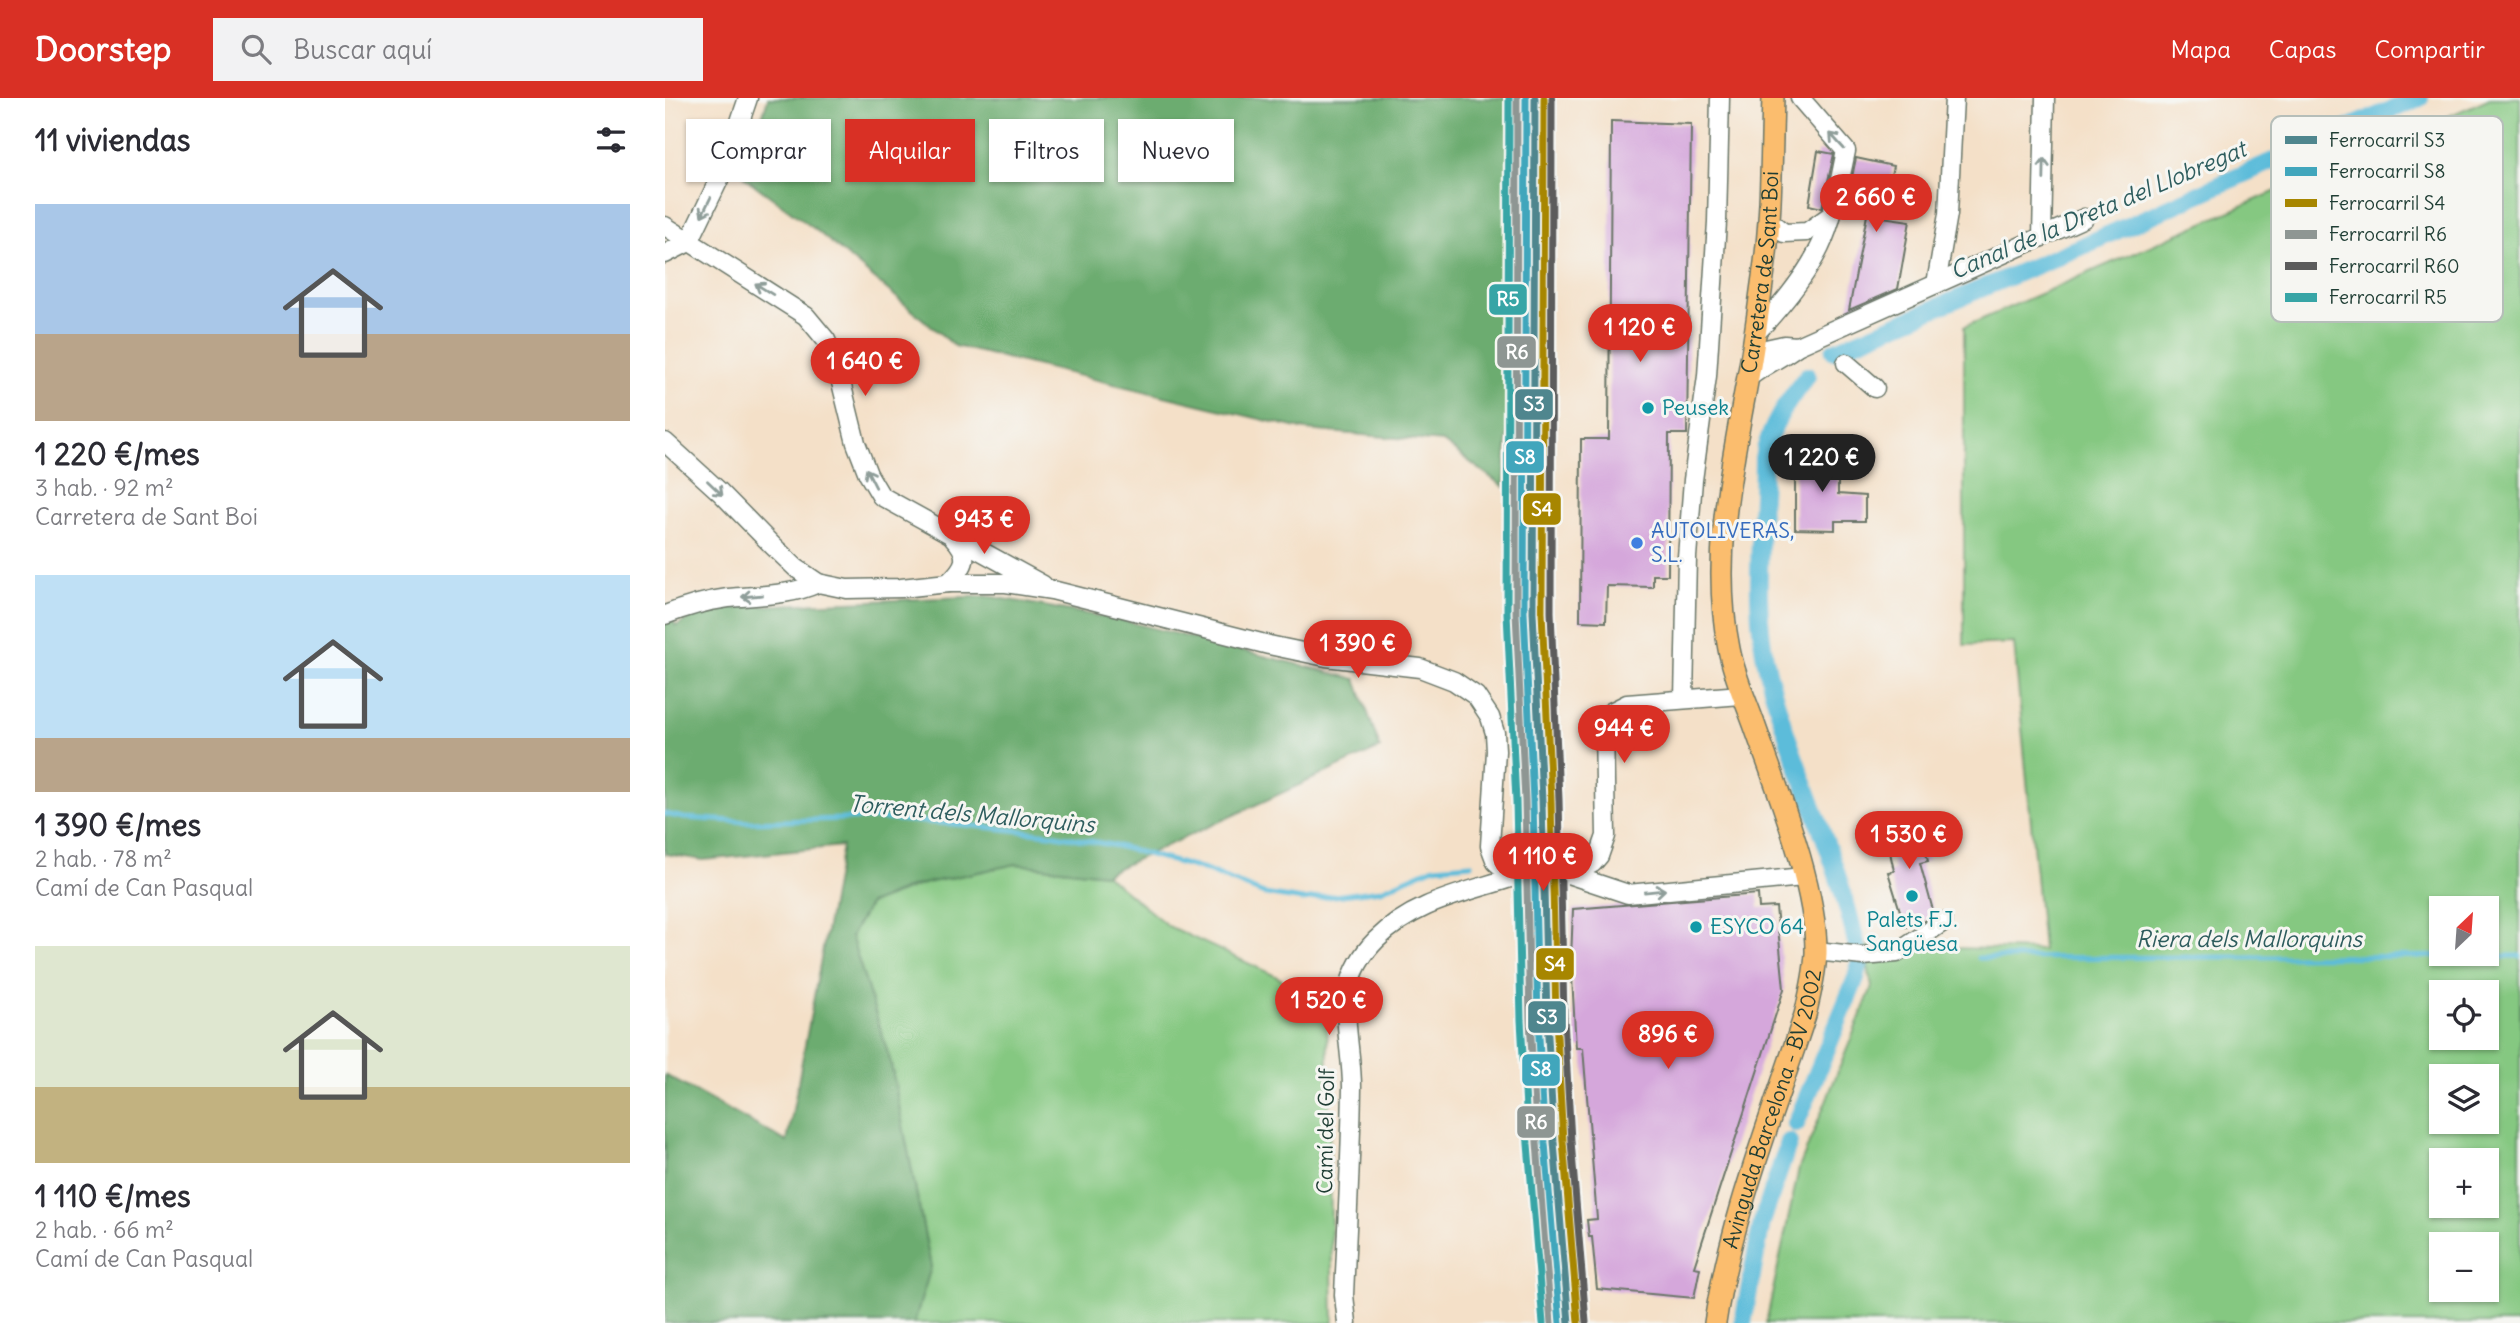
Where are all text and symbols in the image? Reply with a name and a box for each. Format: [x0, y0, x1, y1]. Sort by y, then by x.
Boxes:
search box [213, 18, 703, 81]
text: Doorstep [35, 28, 171, 70]
icon: search [237, 30, 275, 68]
text: Buscar aquí [293, 33, 432, 66]
text: Mapa [2170, 34, 2231, 64]
text: Capas [2269, 34, 2336, 64]
text: Compartir [2374, 34, 2485, 64]
legend [2271, 116, 2503, 322]
chip: Comprar [686, 119, 831, 182]
chip: Alquilar [845, 119, 975, 182]
chip: Filtros [989, 119, 1104, 182]
chip: Nuevo [1118, 119, 1234, 182]
text: 11 viviendas [35, 121, 190, 159]
icon: filters [592, 121, 630, 159]
text: Ferrocarril S3 [2329, 128, 2445, 152]
one-way arrow [1829, 132, 1845, 150]
water label: Canal de la Dreta del Llobregat [1946, 133, 2253, 285]
one-way arrow [2037, 157, 2051, 180]
text: Ferrocarril S8 [2329, 159, 2445, 183]
street label: Carretera de Sant Boi [1735, 171, 1784, 375]
pin: 2 660 € [1811, 174, 1941, 234]
text: 2 660 € [1836, 182, 1916, 211]
text: Ferrocarril S4 [2329, 191, 2445, 215]
one-way arrow [698, 196, 712, 217]
text: Ferrocarril R6 [2329, 222, 2447, 246]
icon: home [270, 250, 396, 376]
text: Ferrocarril R60 [2329, 254, 2459, 278]
one-way arrow [754, 282, 774, 296]
line badge: R5 [1488, 283, 1528, 316]
text: Ferrocarril R5 [2329, 285, 2447, 309]
text: R5 [1496, 287, 1520, 311]
pin: 1 120 € [1575, 304, 1705, 364]
text: 1 120 € [1604, 312, 1676, 341]
line badge: R6 [1496, 335, 1537, 369]
pin: 1 640 € [800, 338, 930, 398]
text: R6 [1505, 340, 1529, 364]
text: 1 640 € [827, 346, 903, 375]
line badge: S3 [1514, 388, 1554, 421]
text: S3 [1523, 392, 1545, 416]
place label: Peusek [1662, 394, 1729, 421]
marker: Peusek [1640, 400, 1656, 416]
pin: 1 220 € [1757, 434, 1887, 494]
text: 1 220 €/mes [35, 435, 200, 473]
line badge: S8 [1505, 440, 1545, 474]
text: 1 220 € [1784, 442, 1860, 471]
text: S8 [1514, 445, 1536, 469]
one-way arrow [864, 468, 878, 489]
text: 3 hab. · 92 m² [35, 473, 174, 502]
one-way arrow [706, 480, 723, 497]
line badge: S4 [1522, 492, 1562, 526]
pin: 943 € [935, 496, 1033, 556]
text: S4 [1531, 497, 1553, 521]
text: Carretera de Sant Boi [35, 502, 258, 531]
text: 943 € [954, 504, 1014, 533]
place label: AUTOLIVERAS, S.L. [1651, 517, 1794, 568]
marker: AUTOLIVERAS, S.L. [1629, 535, 1645, 551]
one-way arrow [741, 590, 764, 603]
pin: 1 390 € [1293, 620, 1423, 680]
icon: home [270, 621, 396, 747]
text: 1 390 € [1320, 628, 1396, 657]
pin: 944 € [1575, 706, 1673, 765]
text: 944 € [1594, 713, 1654, 742]
water label: Torrent dels Mallorquins [848, 788, 1097, 839]
text: 1 390 €/mes [35, 806, 201, 844]
pin: 1 530 € [1844, 812, 1974, 871]
text: 1 530 € [1871, 819, 1947, 848]
pin: 1 110 € [1478, 834, 1608, 893]
text: 1 110 € [1509, 841, 1577, 870]
text: 2 hab. · 78 m² [35, 844, 172, 873]
text: Camí de Can Pasqual [35, 873, 253, 902]
one-way arrow [1643, 884, 1665, 897]
marker: Palets F.J. Sangüesa [1904, 888, 1920, 904]
north arrow [2429, 896, 2499, 966]
map controls [2429, 896, 2499, 1302]
place label: Palets F.J. Sangüesa [1866, 906, 1958, 957]
place label: ESYCO 64 [1710, 913, 1804, 940]
marker: ESYCO 64 [1688, 919, 1704, 935]
water label: Riera dels Mallorquins [2136, 924, 2363, 953]
line badge: S4 [1535, 947, 1575, 981]
text: S4 [1544, 952, 1566, 976]
street label: Avinguda Barcelona - BV 2002 [1717, 967, 1827, 1252]
pin: 1 520 € [1264, 978, 1394, 1037]
button: locate [2429, 980, 2499, 1050]
text: 1 520 € [1291, 985, 1367, 1014]
icon: home [270, 992, 396, 1118]
line badge: S3 [1527, 1000, 1567, 1034]
text: S3 [1536, 1005, 1558, 1029]
pin: 896 € [1619, 1012, 1717, 1071]
text: 896 € [1638, 1019, 1698, 1048]
line badge: S8 [1521, 1053, 1561, 1087]
text: S8 [1530, 1057, 1552, 1081]
button: layers [2429, 1064, 2499, 1134]
street label: Camí del Golf [1311, 1067, 1340, 1194]
line badge: R6 [1516, 1105, 1556, 1139]
text: R6 [1524, 1110, 1548, 1134]
button: + [2429, 1148, 2499, 1218]
text: 1 110 €/mes [35, 1177, 191, 1215]
text: 2 hab. · 66 m² [35, 1215, 174, 1244]
button: − [2429, 1232, 2499, 1302]
text: Camí de Can Pasqual [35, 1244, 253, 1273]

